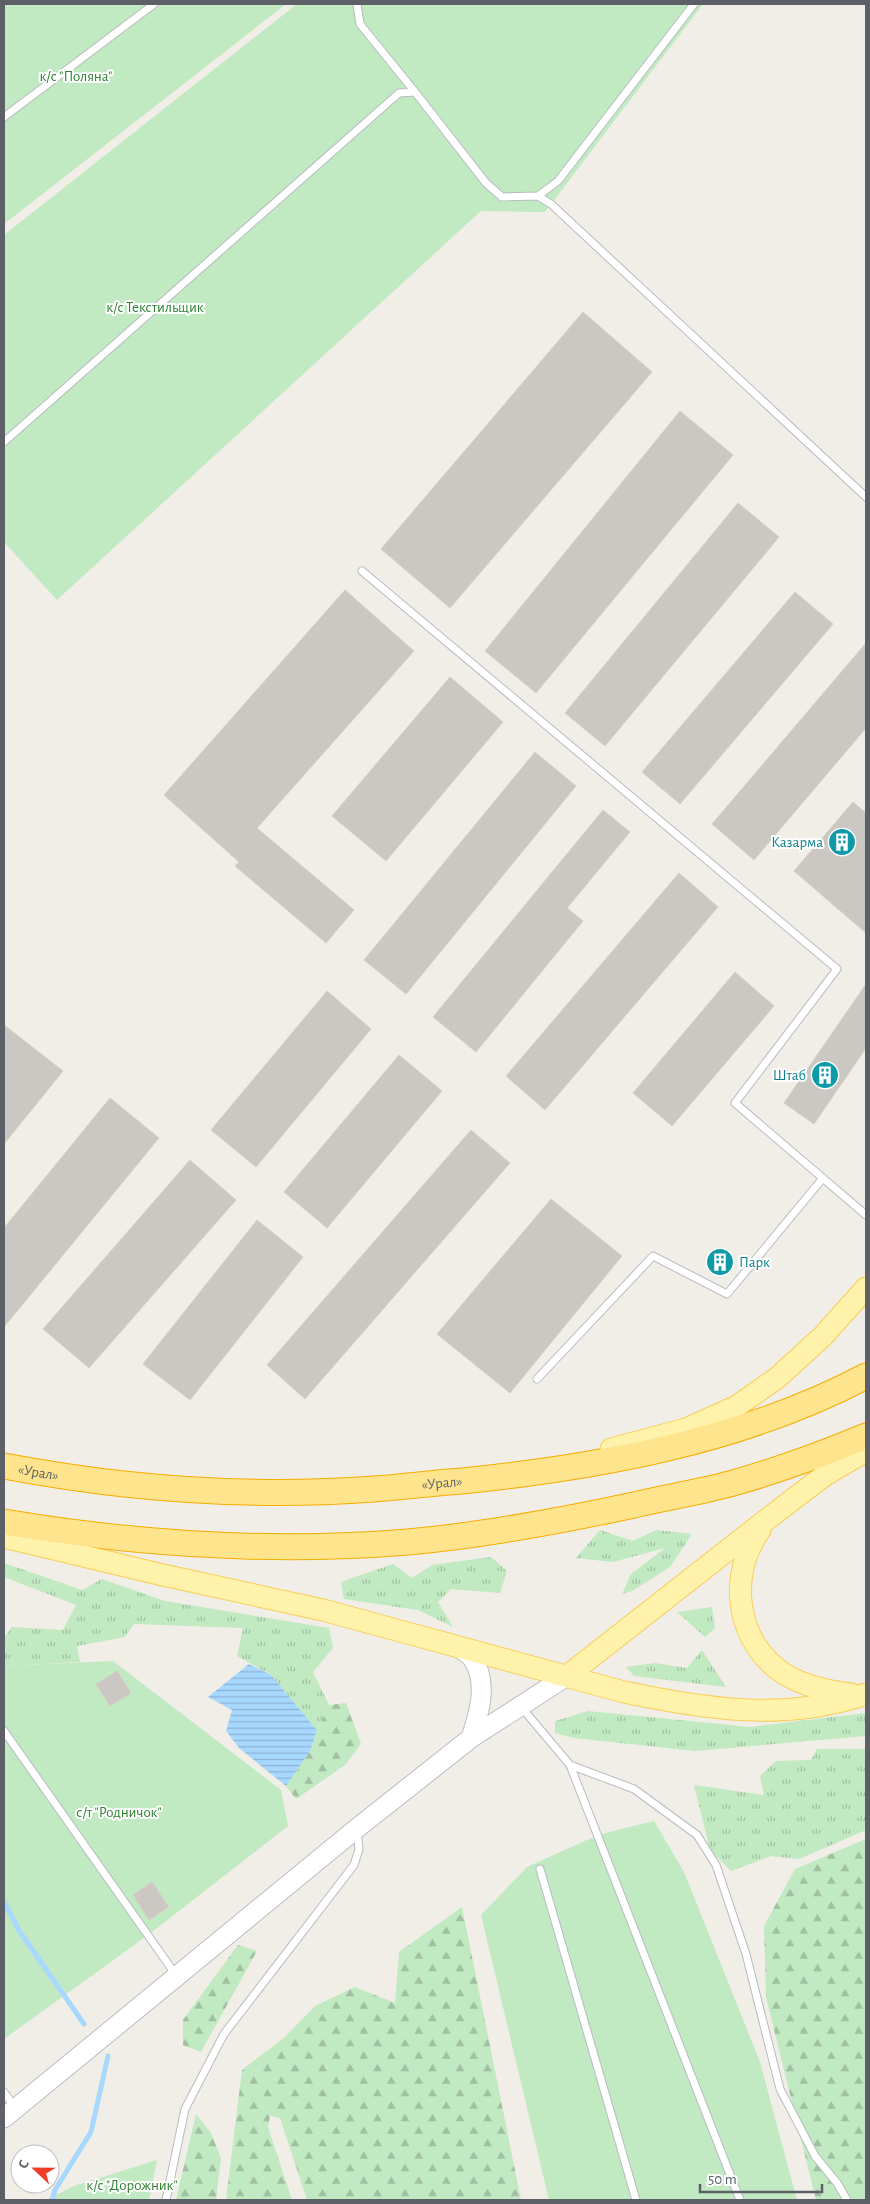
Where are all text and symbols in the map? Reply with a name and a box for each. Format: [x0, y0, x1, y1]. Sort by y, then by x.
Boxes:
park label: к/с "Поляна" [39, 69, 113, 84]
park label: к/с Текстильщик [106, 300, 204, 315]
building icon: Казарма [827, 827, 857, 857]
place label: Казарма [771, 835, 823, 850]
building icon: Штаб [810, 1060, 840, 1090]
place label: Штаб [773, 1068, 806, 1083]
building icon: Парк [705, 1247, 735, 1277]
place label: Парк [739, 1255, 770, 1270]
street label: «Урал» [17, 1461, 60, 1483]
street label: «Урал» [421, 1473, 463, 1492]
park label: с/т "Родничок" [76, 1805, 162, 1820]
north arrow [10, 2144, 60, 2194]
text: С [16, 2158, 32, 2171]
scale bar [700, 2162, 822, 2194]
text: 50 m [708, 2172, 737, 2187]
park label: к/с "Дорожник" [86, 2178, 178, 2193]

